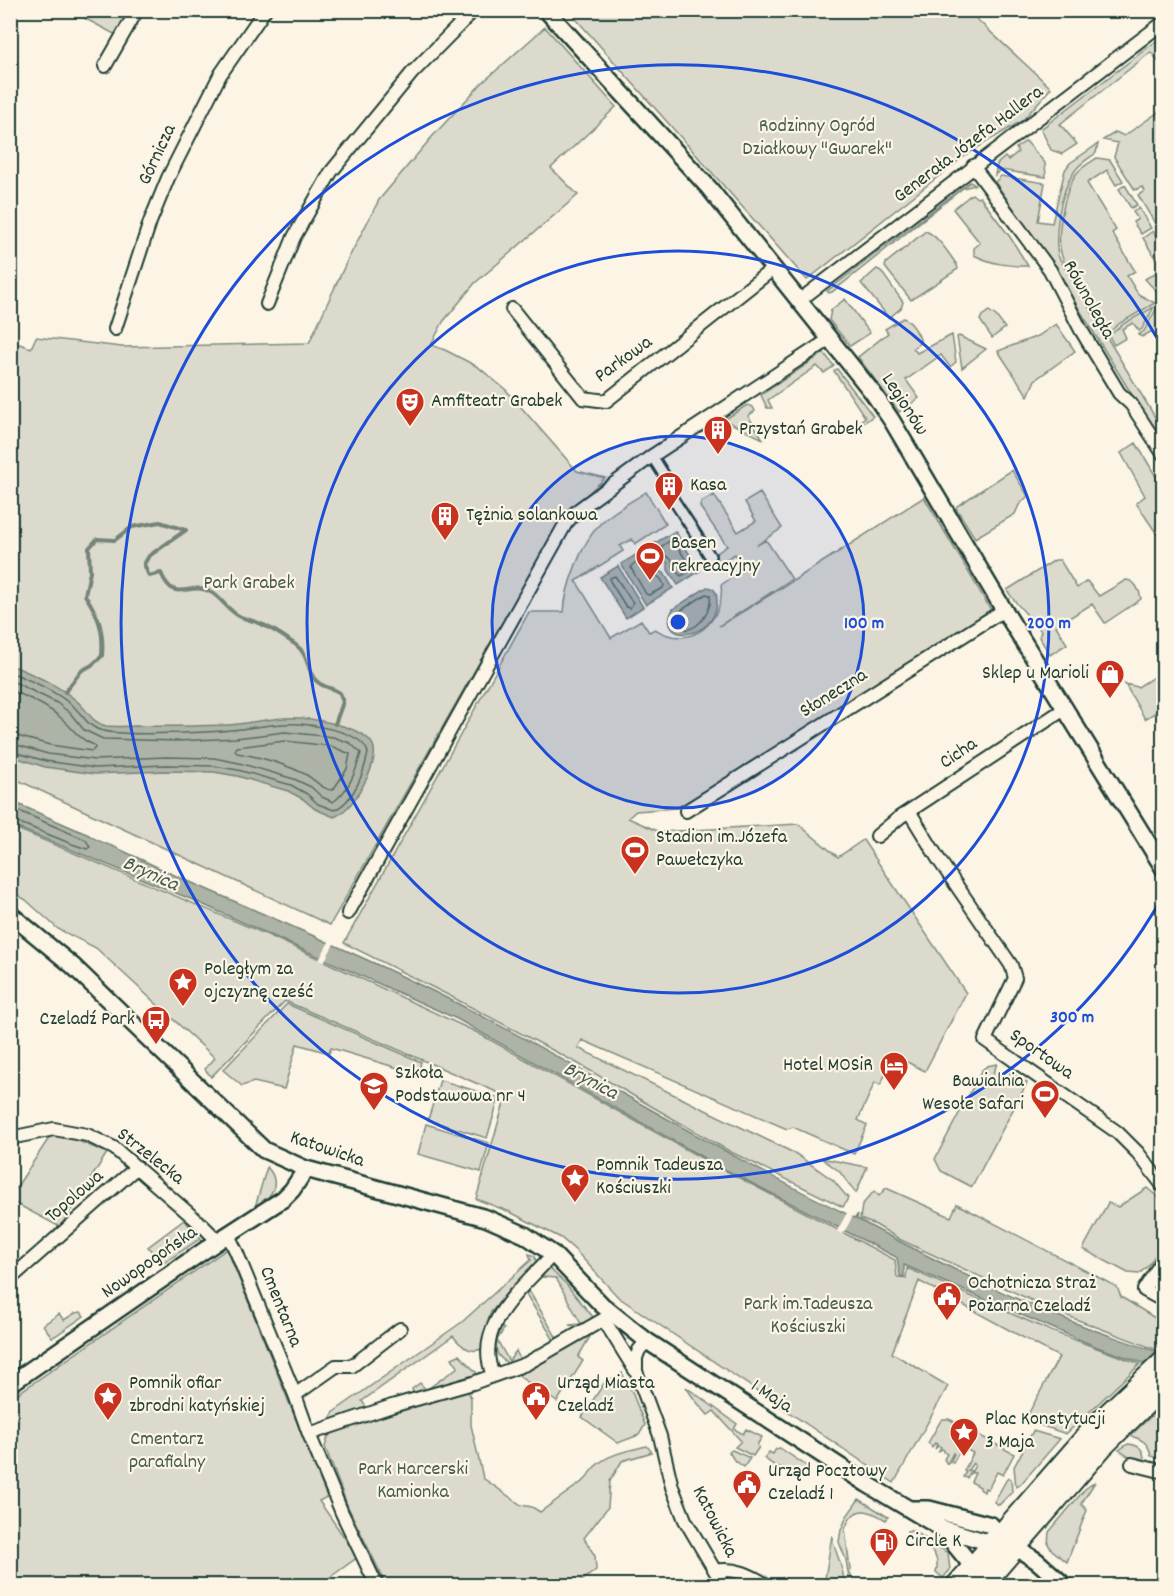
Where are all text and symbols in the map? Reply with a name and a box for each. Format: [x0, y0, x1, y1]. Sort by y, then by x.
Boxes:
street label: Generała Józefa Hallera [888, 79, 1050, 211]
park label: Rodzinny Ogród Działkowy "Gwarek" [742, 113, 892, 164]
street label: Górnicza [132, 119, 185, 190]
street label: Równoległa [1055, 255, 1121, 345]
street label: Parkowa [589, 329, 659, 391]
street label: Legionów [873, 368, 935, 442]
theatre icon: Amfiteatr Grabek [394, 386, 426, 428]
place label: Amfiteatr Grabek [431, 388, 562, 416]
building icon: Przystań Grabek [702, 414, 734, 456]
place label: Przystań Grabek [739, 416, 863, 444]
building icon: Kasa [653, 470, 685, 512]
place label: Kasa [690, 472, 727, 500]
building icon: Tężnia solankowa [429, 500, 461, 542]
place label: Tężnia solankowa [466, 502, 598, 530]
place label: Basen rekreacyjny [671, 530, 761, 581]
sports icon: Basen rekreacyjny [634, 540, 666, 582]
park label: Park Grabek [203, 570, 295, 598]
centre of rings [668, 612, 688, 632]
text: 100 m [844, 612, 884, 637]
text: 200 m [1027, 612, 1071, 637]
shop icon: Sklep u Marioli [1094, 658, 1126, 700]
place label: Sklep u Marioli [982, 660, 1089, 688]
street label: Słoneczna [795, 662, 874, 726]
street label: Cicha [935, 731, 984, 777]
place label: Stadion im.Józefa Pawełczyka [656, 824, 788, 875]
sports icon: Stadion im.Józefa Pawełczyka [619, 834, 651, 876]
water label: Brynica [117, 849, 184, 901]
place label: Poległym za ojczyznę cześć [204, 956, 313, 1007]
place icon: Poległym za ojczyznę cześć [167, 966, 199, 1008]
bus stop icon: Czeladź Park [140, 1004, 172, 1046]
place label: Czeladź Park [40, 1006, 135, 1034]
text: 300 m [1050, 1006, 1094, 1031]
street label: Sportowa [1003, 1023, 1079, 1088]
hotel icon: Hotel MOSiR [878, 1050, 910, 1092]
place label: Hotel MOSiR [783, 1052, 873, 1080]
water label: Brynica [557, 1055, 624, 1109]
place label: Szkoła Podstawowa nr 4 [395, 1060, 526, 1111]
place label: Bawialnia Wesołe Safari [922, 1068, 1025, 1119]
school or university icon: Szkoła Podstawowa nr 4 [358, 1070, 390, 1112]
sports icon: Bawialnia Wesołe Safari [1029, 1078, 1061, 1120]
street label: Strzelecka [110, 1122, 190, 1193]
street label: Katowicka [286, 1124, 369, 1176]
place label: Pomnik Tadeusza Kościuszki [596, 1152, 724, 1203]
place icon: Pomnik Tadeusza Kościuszki [559, 1162, 591, 1204]
street label: Topolowa [40, 1163, 111, 1230]
street label: Nowopogońska [96, 1219, 204, 1306]
street label: Cmentarna [251, 1263, 309, 1352]
place label: Ochotnicza Straż Pożarna Czeladź [968, 1270, 1096, 1321]
public building icon: Ochotnicza Straż Pożarna Czeladź [931, 1280, 963, 1322]
park label: Park im.Tadeusza Kościuszki [744, 1291, 873, 1342]
place label: Pomnik ofiar zbrodni katyńskiej [129, 1370, 265, 1421]
place label: Urząd Miasta Czeladź [557, 1370, 655, 1421]
street label: 1 Maja [745, 1373, 798, 1421]
place icon: Pomnik ofiar zbrodni katyńskiej [92, 1380, 124, 1422]
public building icon: Urząd Miasta Czeladź [520, 1380, 552, 1422]
place label: Plac Konstytucji 3 Maja [985, 1406, 1105, 1457]
place icon: Plac Konstytucji 3 Maja [948, 1416, 980, 1458]
park label: Cmentarz parafialny [129, 1426, 206, 1477]
park label: Park Harcerski Kamionka [358, 1456, 468, 1507]
place label: Urząd Pocztowy Czeladź 1 [768, 1458, 887, 1509]
public building icon: Urząd Pocztowy Czeladź 1 [731, 1468, 763, 1510]
street label: Katowicka [684, 1481, 744, 1563]
fuel station icon: Circle K [868, 1526, 900, 1568]
place label: Circle K [905, 1528, 961, 1556]

